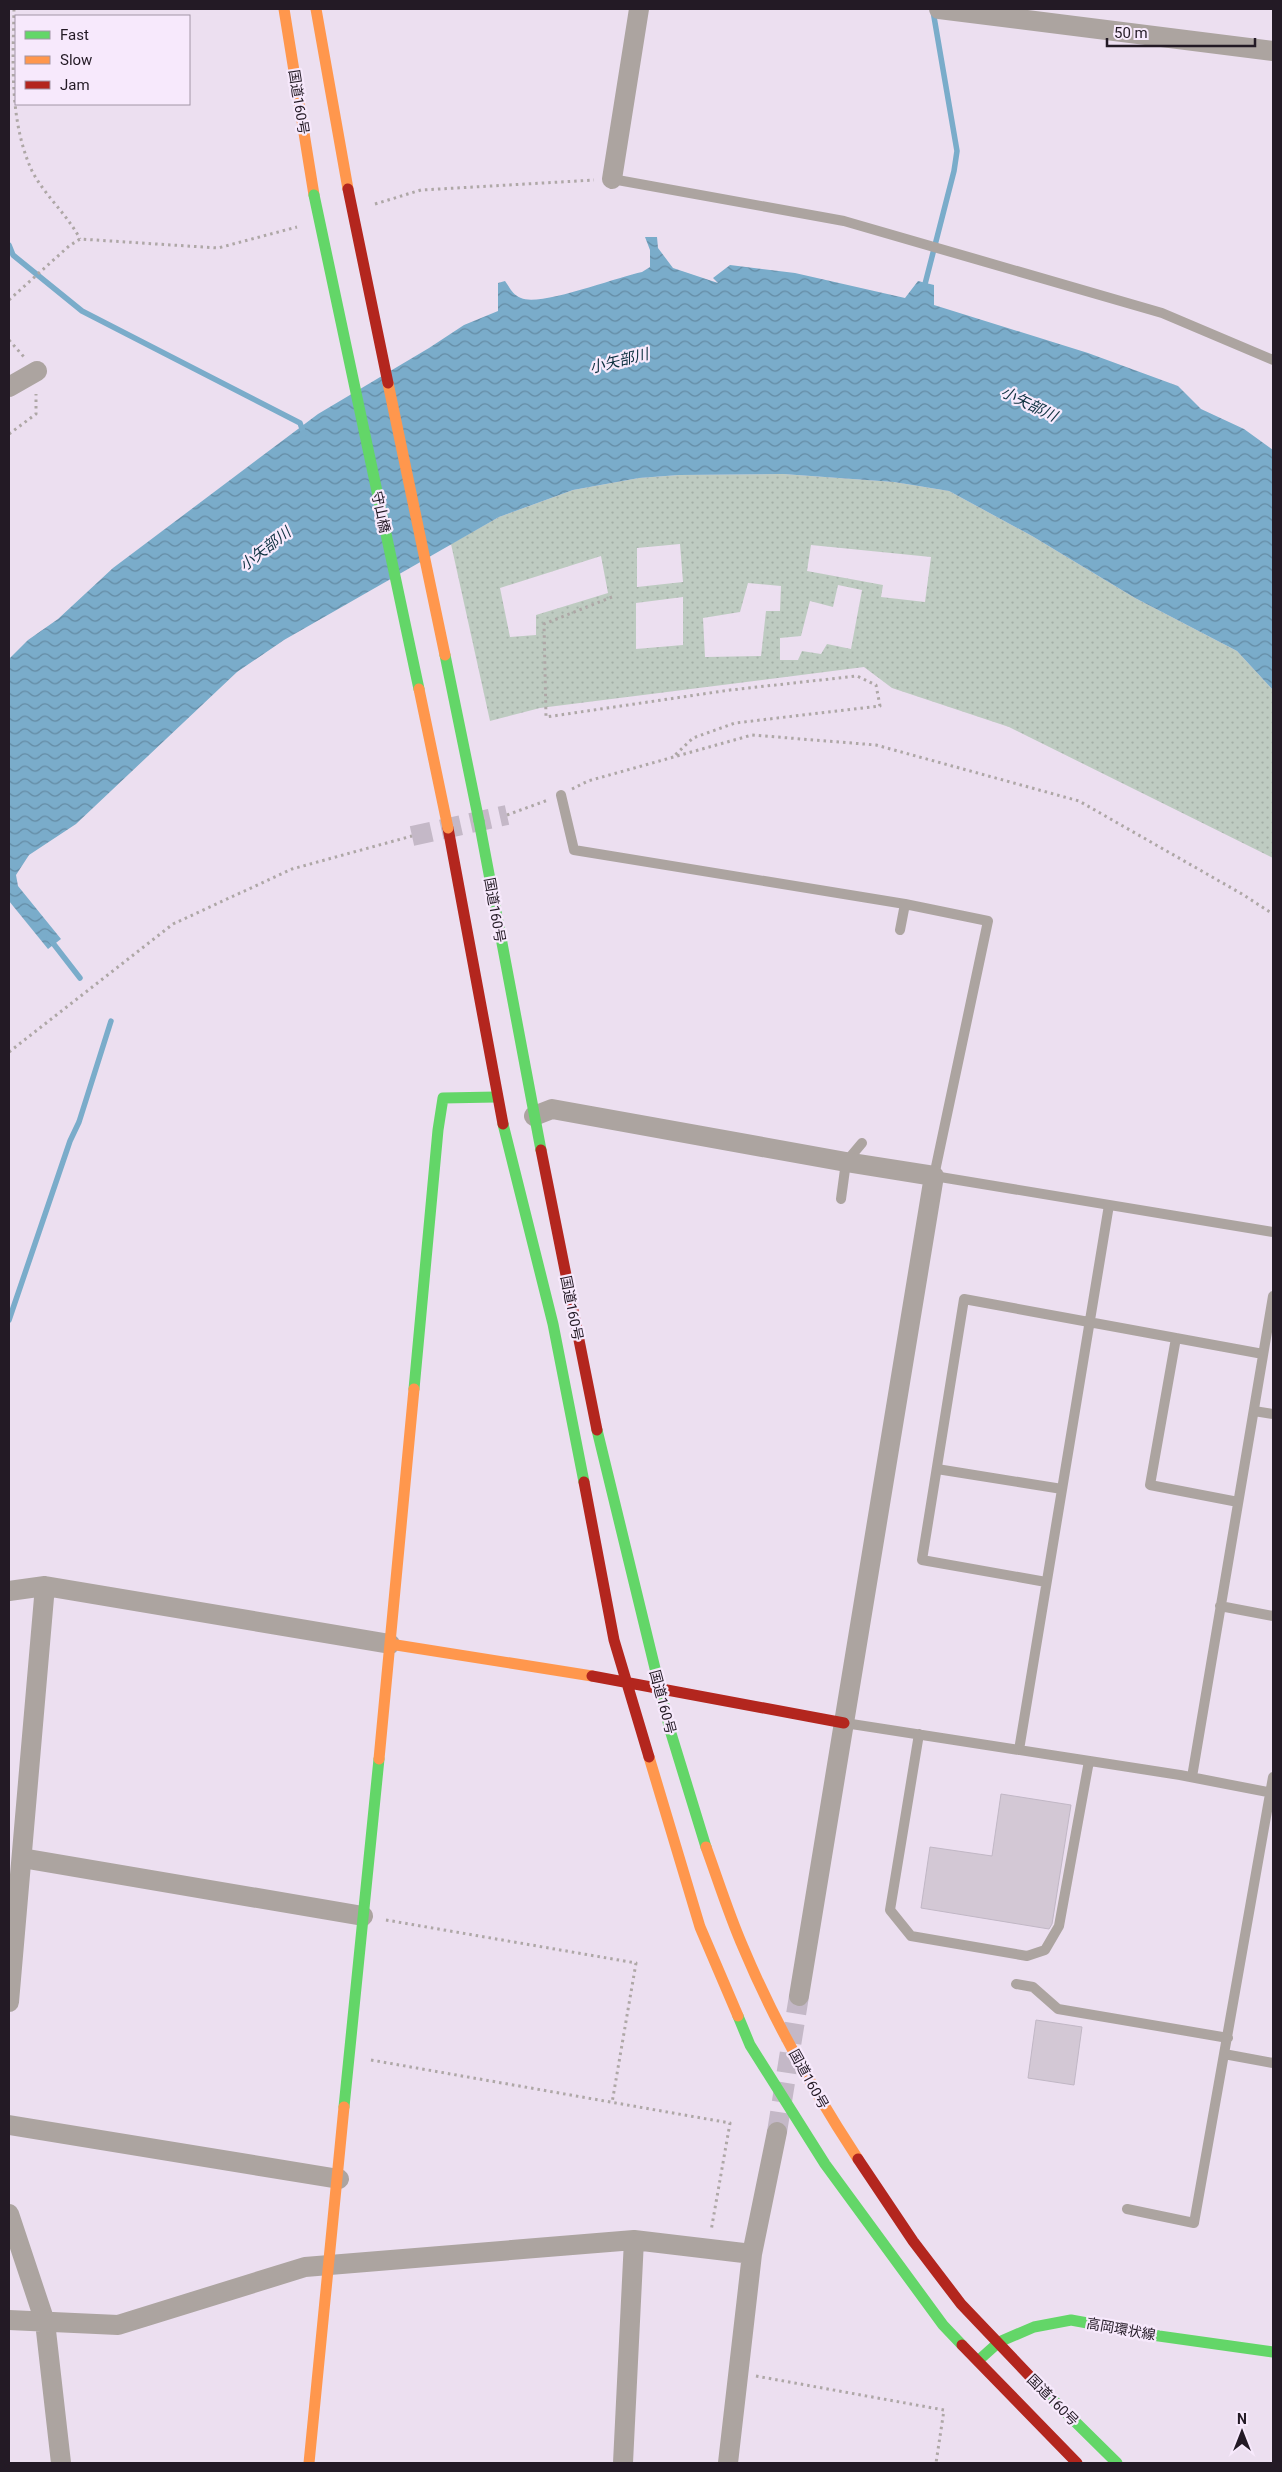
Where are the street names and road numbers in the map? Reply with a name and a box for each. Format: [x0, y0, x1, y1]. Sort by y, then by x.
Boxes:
street label: 国道160号 [286, 68, 312, 136]
street label: 守山橋 [369, 490, 393, 534]
street label: 国道160号 [481, 876, 509, 944]
street label: 国道160号 [558, 1274, 586, 1342]
street label: 国道160号 [647, 1668, 679, 1736]
street label: 国道160号 [786, 2046, 832, 2112]
street label: 高岡環状線 [1085, 2315, 1157, 2343]
street label: 国道160号 [1024, 2371, 1082, 2429]

